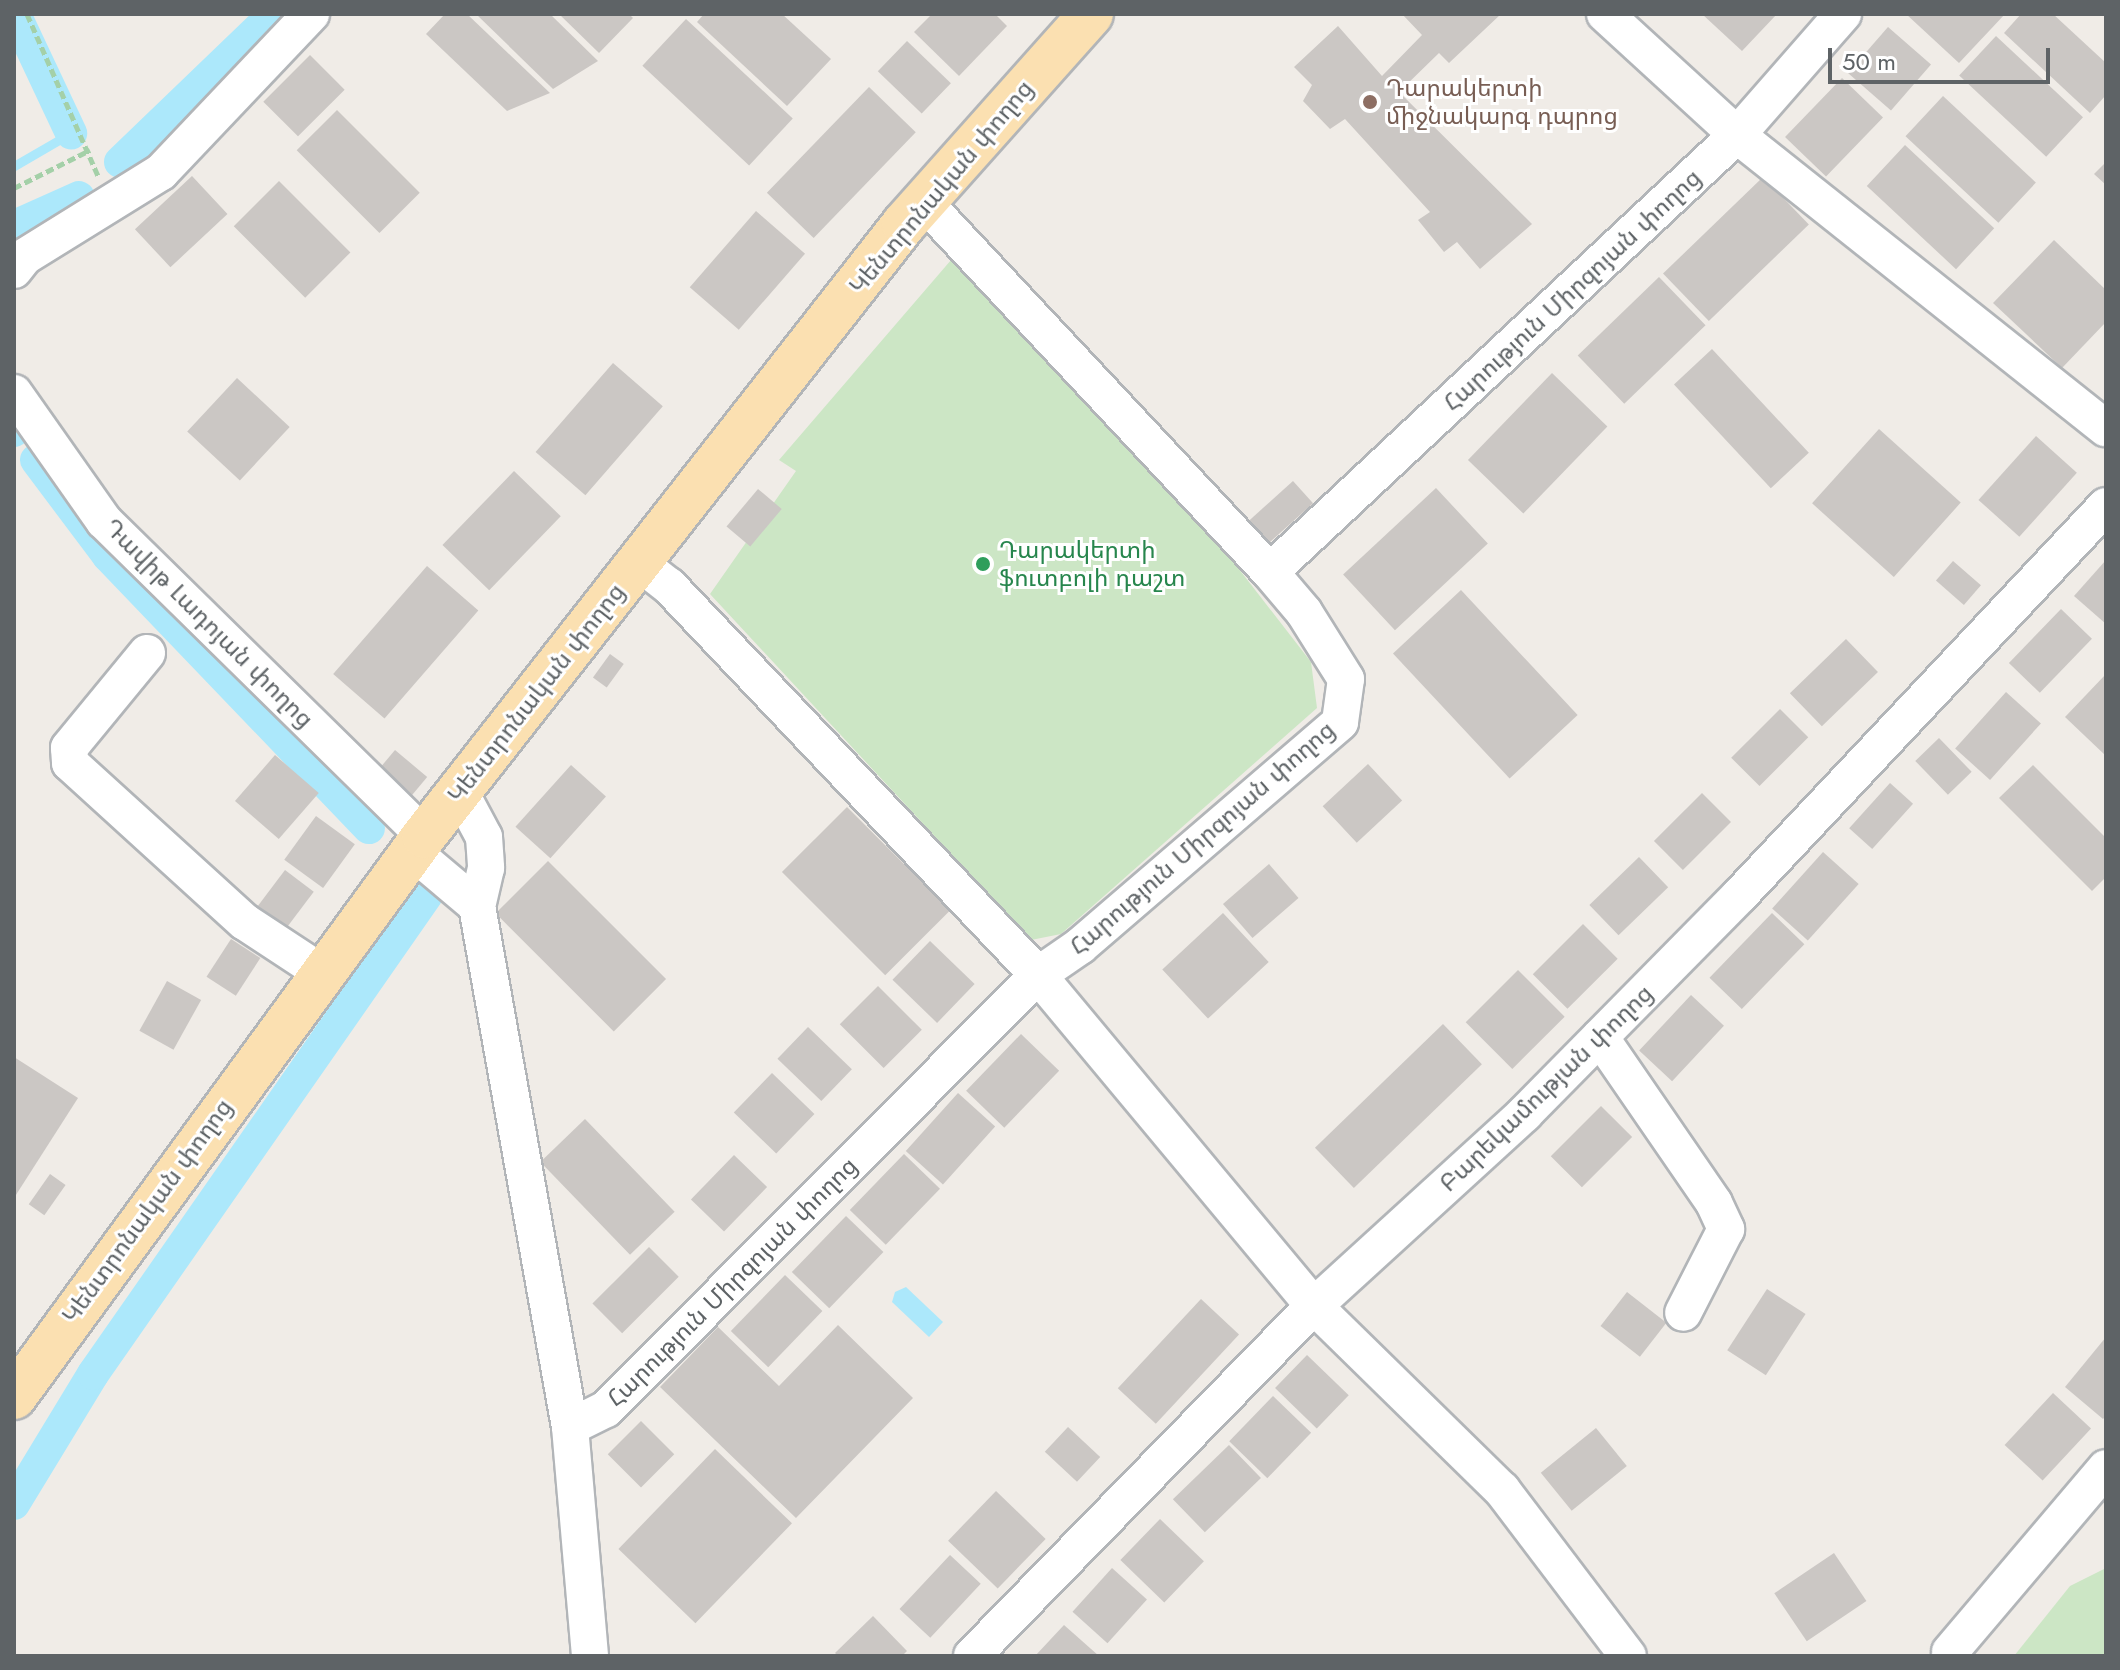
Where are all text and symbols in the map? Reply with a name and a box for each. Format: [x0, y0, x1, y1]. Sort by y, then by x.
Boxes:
scale bar [1832, 32, 2054, 82]
text: 50 m [1842, 44, 1896, 79]
street label: Կենտրոնական փողոց [843, 74, 1039, 300]
place label: Դարակերտի միջնակարգ դպրոց [1386, 74, 1618, 130]
marker: Դարակերտի միջնակարգ դպրոց [1361, 93, 1379, 111]
street label: Հարություն Միրզոյան փողոց [1437, 163, 1707, 417]
street label: Դավիթ Լադոյան փողոց [98, 512, 320, 734]
place label: Դարակերտի ֆուտբոլի դաշտ [999, 536, 1185, 592]
marker: Դարակերտի ֆուտբոլի դաշտ [974, 555, 992, 573]
street label: Կենտրոնական փողոց [441, 578, 631, 808]
street label: Հարություն Միրզոյան փողոց [1064, 715, 1340, 961]
street label: Բարեկամության փողոց [1433, 979, 1659, 1197]
street label: Կենտրոնական փողոց [56, 1093, 238, 1329]
street label: Հարություն Միրզոյան փողոց [601, 1151, 863, 1413]

